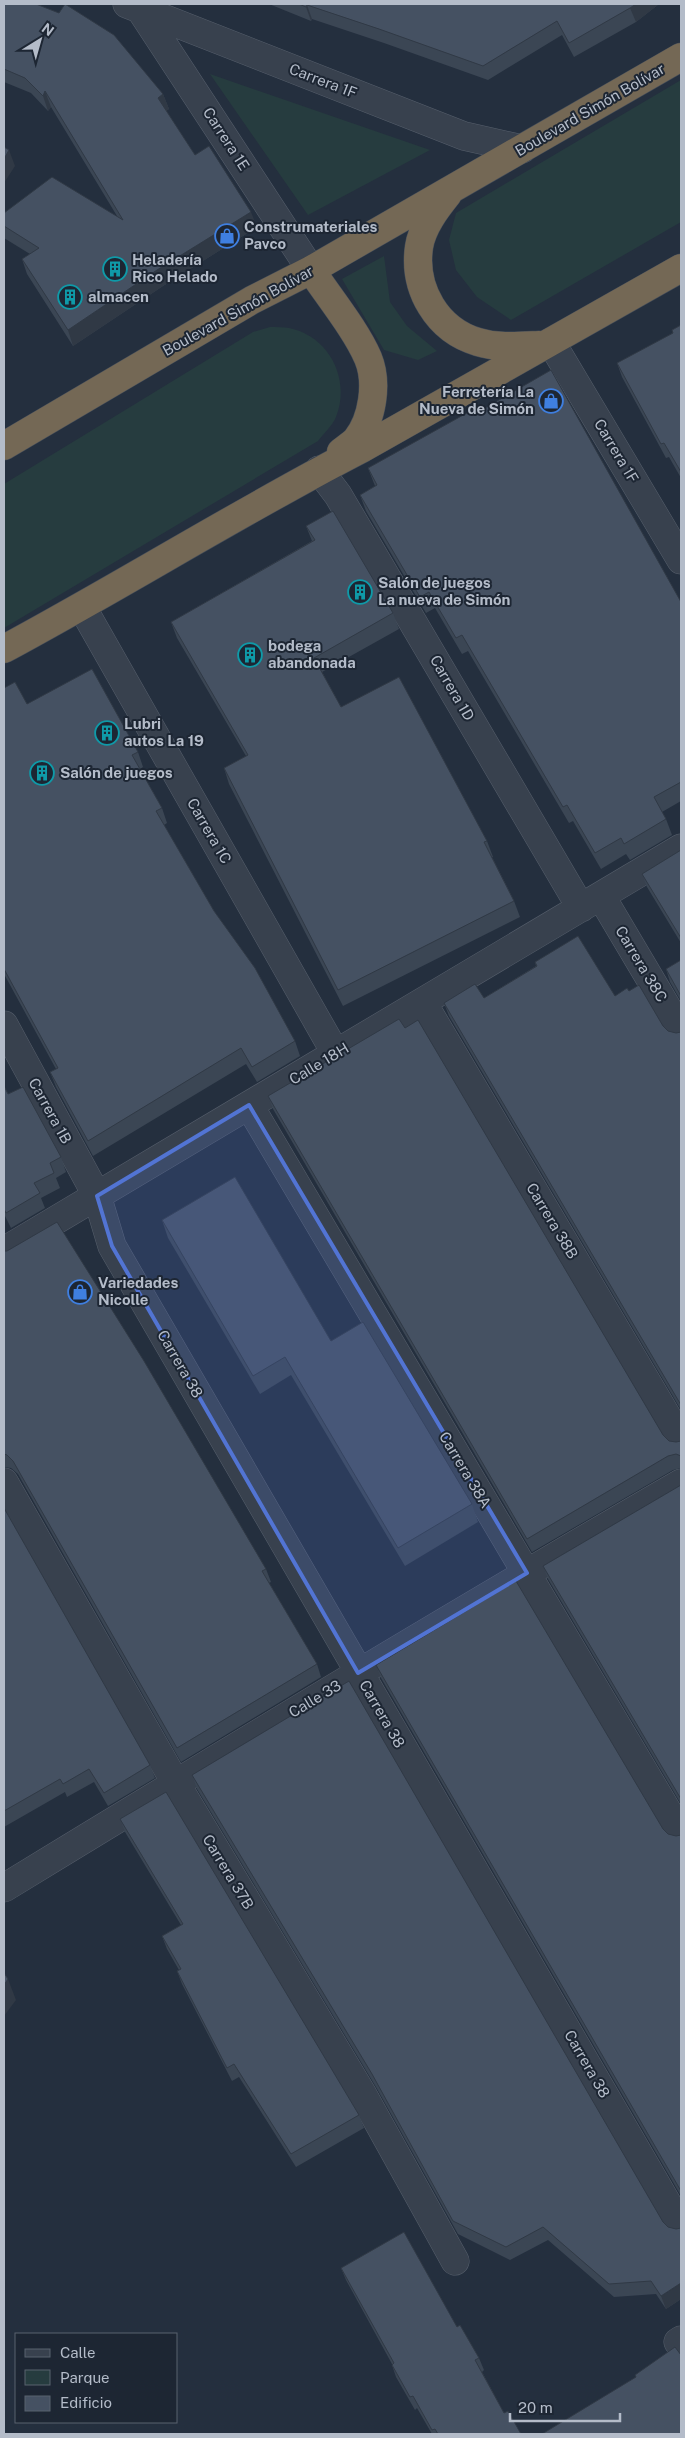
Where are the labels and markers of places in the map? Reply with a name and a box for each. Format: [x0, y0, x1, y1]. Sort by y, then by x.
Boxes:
place label: Construmateriales Pavco [244, 218, 378, 252]
shop icon: Construmateriales Pavco [214, 223, 240, 249]
place label: Heladería Rico Helado [132, 251, 218, 285]
building icon: Heladería Rico Helado [102, 256, 128, 282]
building icon: almacen [57, 284, 83, 310]
place label: almacen [88, 288, 149, 305]
place label: Ferretería La Nueva de Simón [419, 383, 534, 417]
shop icon: Ferretería La Nueva de Simón [538, 388, 564, 414]
place label: Salón de juegos La nueva de Simón [378, 574, 511, 608]
building icon: Salón de juegos La nueva de Simón [347, 579, 373, 605]
place label: bodega abandonada [268, 637, 356, 671]
building icon: bodega abandonada [237, 642, 263, 668]
place label: Lubri autos La 19 [124, 715, 204, 749]
building icon: Lubri autos La 19 [94, 720, 120, 746]
building icon: Salón de juegos [29, 760, 55, 786]
place label: Salón de juegos [60, 764, 173, 781]
place label: Variedades Nicolle [98, 1274, 178, 1308]
shop icon: Variedades Nicolle [67, 1279, 93, 1305]

